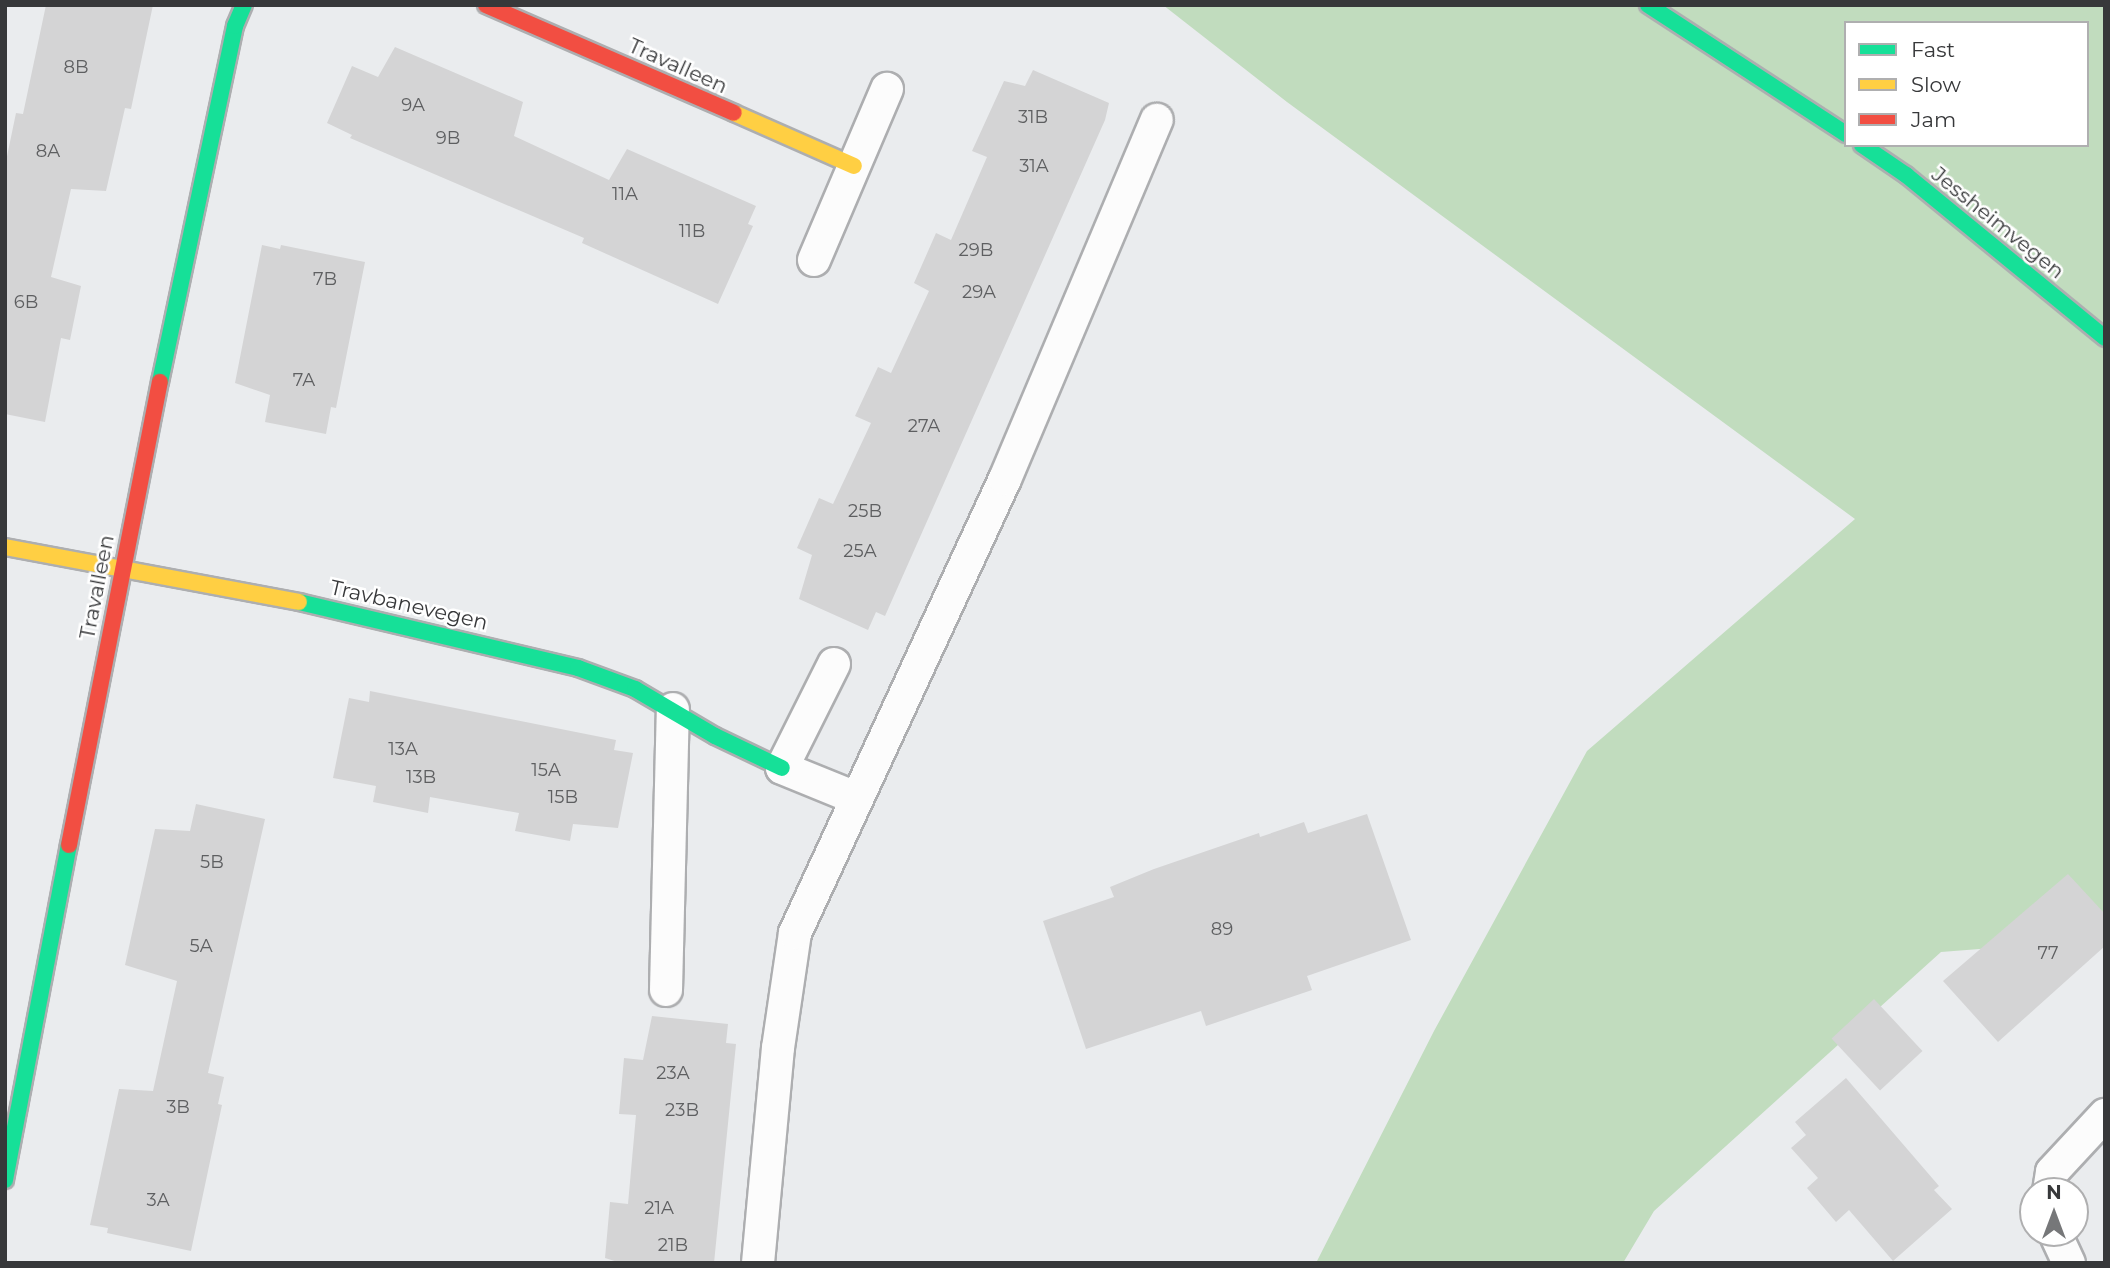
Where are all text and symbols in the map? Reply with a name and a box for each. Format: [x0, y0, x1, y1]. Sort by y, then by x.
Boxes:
legend [1844, 21, 2089, 147]
street label: Travalleen [625, 33, 731, 99]
text: Fast [1911, 37, 1955, 62]
house number: 8B [63, 56, 89, 78]
text: Slow [1911, 72, 1961, 97]
house number: 9A [401, 94, 425, 116]
house number: 31B [1018, 106, 1048, 128]
text: Jam [1911, 107, 1956, 132]
house number: 9B [436, 127, 460, 149]
house number: 8A [36, 140, 60, 162]
house number: 31A [1019, 155, 1049, 177]
street label: Jessheimvegen [1927, 162, 2069, 284]
house number: 11A [612, 183, 638, 205]
house number: 11B [679, 220, 705, 242]
house number: 29B [959, 239, 993, 261]
house number: 7B [313, 268, 337, 290]
house number: 29A [962, 281, 996, 303]
house number: 6B [14, 291, 38, 313]
house number: 7A [293, 369, 315, 391]
house number: 27A [908, 415, 940, 437]
house number: 25B [848, 500, 882, 522]
street label: Travalleen [75, 533, 119, 641]
house number: 25A [843, 540, 877, 562]
street label: Travbanevegen [328, 575, 490, 635]
house number: 13A [388, 738, 418, 760]
house number: 15A [531, 759, 561, 781]
house number: 13B [406, 766, 436, 788]
house number: 15B [548, 786, 578, 808]
house number: 5B [200, 851, 224, 873]
house number: 89 [1211, 918, 1233, 940]
house number: 5A [189, 935, 213, 957]
house number: 77 [2037, 942, 2059, 964]
house number: 23A [656, 1062, 690, 1084]
house number: 3B [166, 1096, 190, 1118]
house number: 23B [665, 1099, 699, 1121]
north arrow [2019, 1177, 2089, 1247]
text: N [2046, 1181, 2062, 1204]
house number: 3A [146, 1189, 170, 1211]
house number: 21A [644, 1197, 674, 1219]
house number: 21B [658, 1234, 688, 1256]

